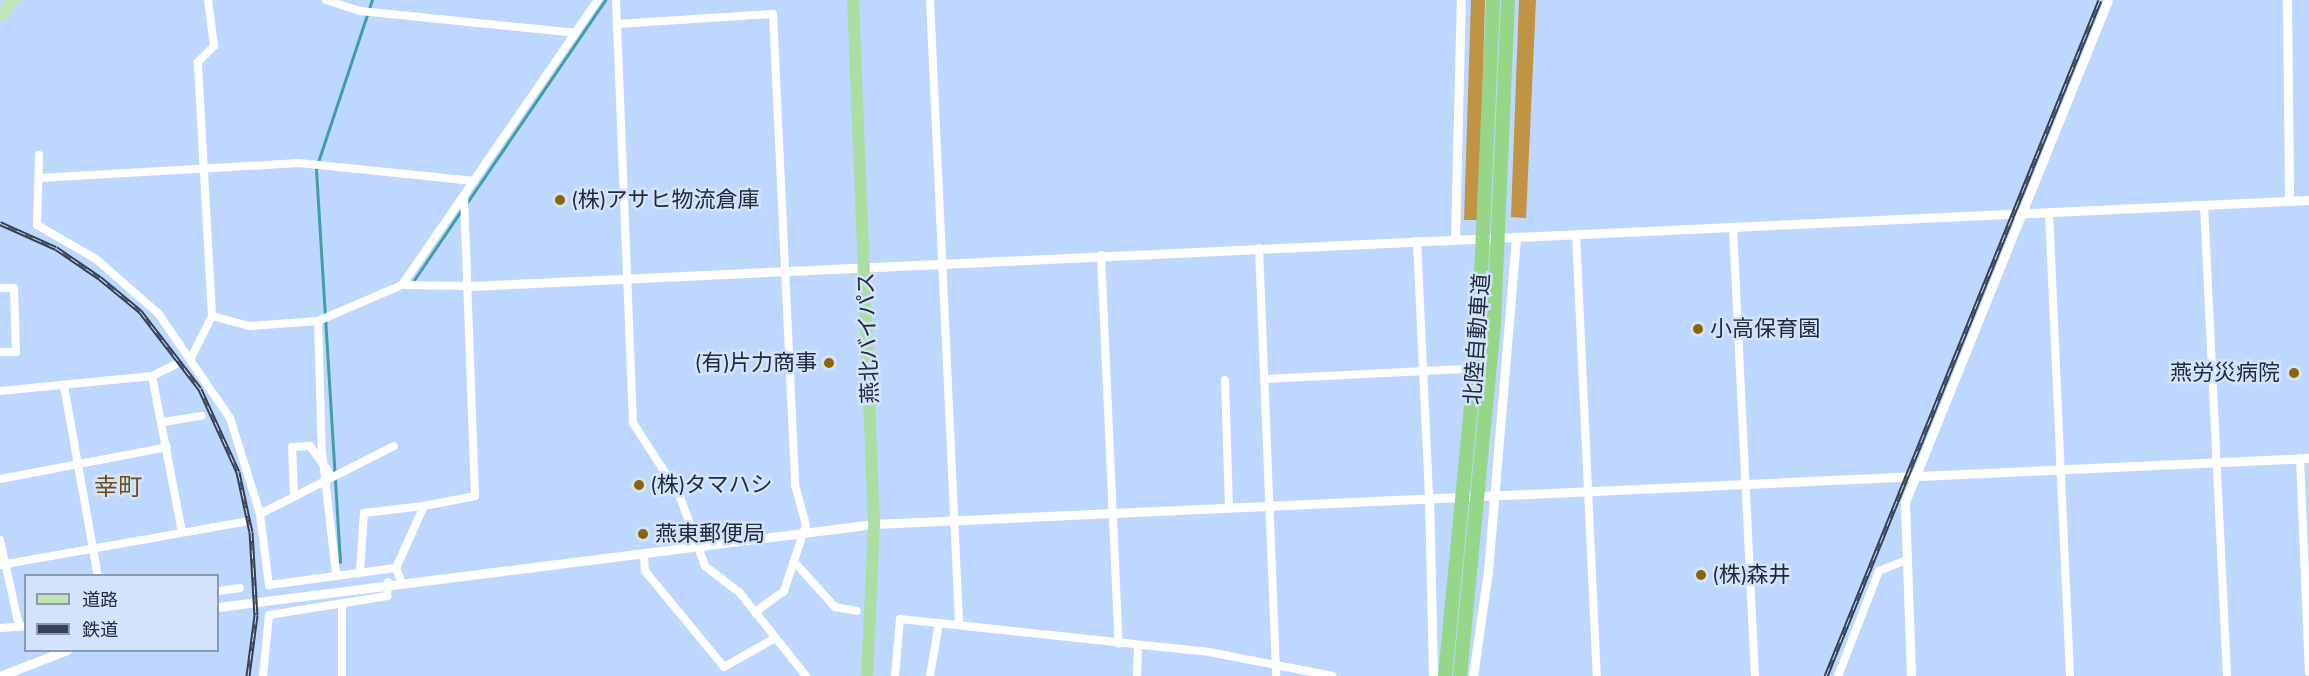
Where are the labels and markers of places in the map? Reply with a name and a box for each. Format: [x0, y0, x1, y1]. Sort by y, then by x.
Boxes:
place label: (株)アサヒ物流倉庫 [572, 187, 760, 213]
marker: (株)アサヒ物流倉庫 [553, 193, 567, 207]
place label: 小高保育園 [1710, 316, 1820, 342]
marker: 小高保育園 [1691, 322, 1705, 336]
place label: (有)片力商事 [695, 350, 817, 376]
marker: (有)片力商事 [822, 356, 836, 370]
place label: 燕労災病院 [2170, 360, 2280, 386]
marker: 燕労災病院 [2285, 364, 2303, 382]
place label: (株)タマハシ [651, 472, 773, 498]
marker: (株)タマハシ [632, 478, 646, 492]
place label: 燕東郵便局 [655, 521, 765, 547]
marker: 燕東郵便局 [636, 527, 650, 541]
place label: (株)森井 [1713, 562, 1791, 588]
marker: (株)森井 [1694, 568, 1708, 582]

